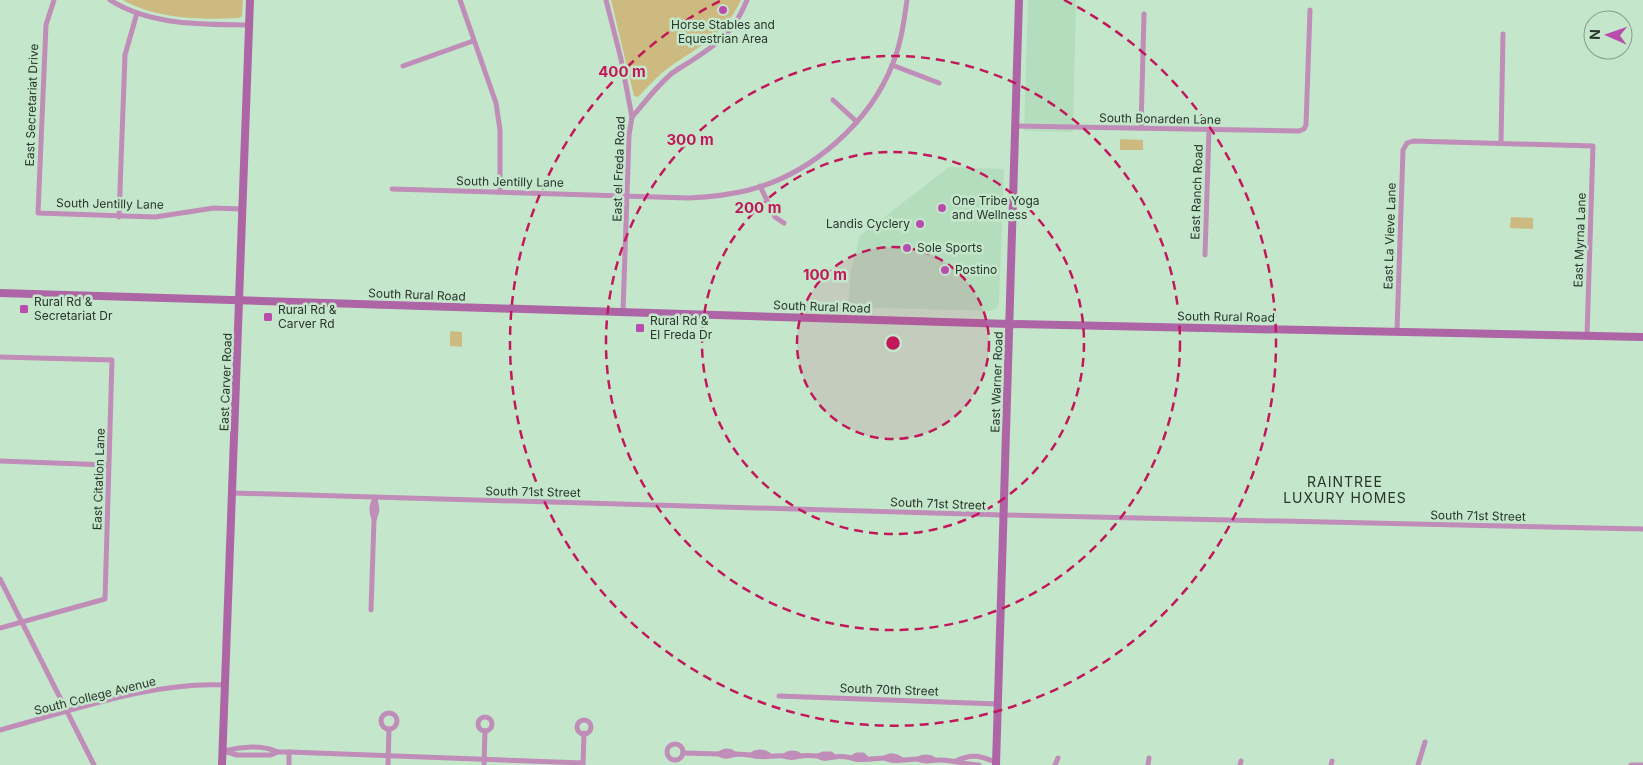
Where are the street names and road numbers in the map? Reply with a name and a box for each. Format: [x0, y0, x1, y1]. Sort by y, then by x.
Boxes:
street label: East Secretariat Drive [22, 43, 41, 167]
street label: South Bonarden Lane [1099, 110, 1221, 127]
street label: East el Freda Road [609, 116, 628, 222]
street label: East Ranch Road [1187, 144, 1206, 240]
street label: South Jentilly Lane [456, 173, 564, 190]
street label: East La Vieve Lane [1380, 182, 1399, 290]
street label: East Myrna Lane [1570, 192, 1589, 288]
street label: South Jentilly Lane [56, 195, 164, 212]
street label: South Rural Road [368, 285, 466, 304]
street label: South Rural Road [773, 297, 871, 316]
street label: South Rural Road [1177, 308, 1275, 325]
street label: East Warner Road [987, 331, 1006, 433]
street label: East Carver Road [216, 333, 235, 431]
street label: East Citation Lane [89, 428, 108, 530]
street label: South 71st Street [485, 483, 581, 500]
street label: South 71st Street [890, 494, 986, 513]
street label: South 71st Street [1430, 507, 1526, 524]
street label: South College Avenue [32, 673, 157, 718]
street label: South 70th Street [839, 680, 939, 699]

